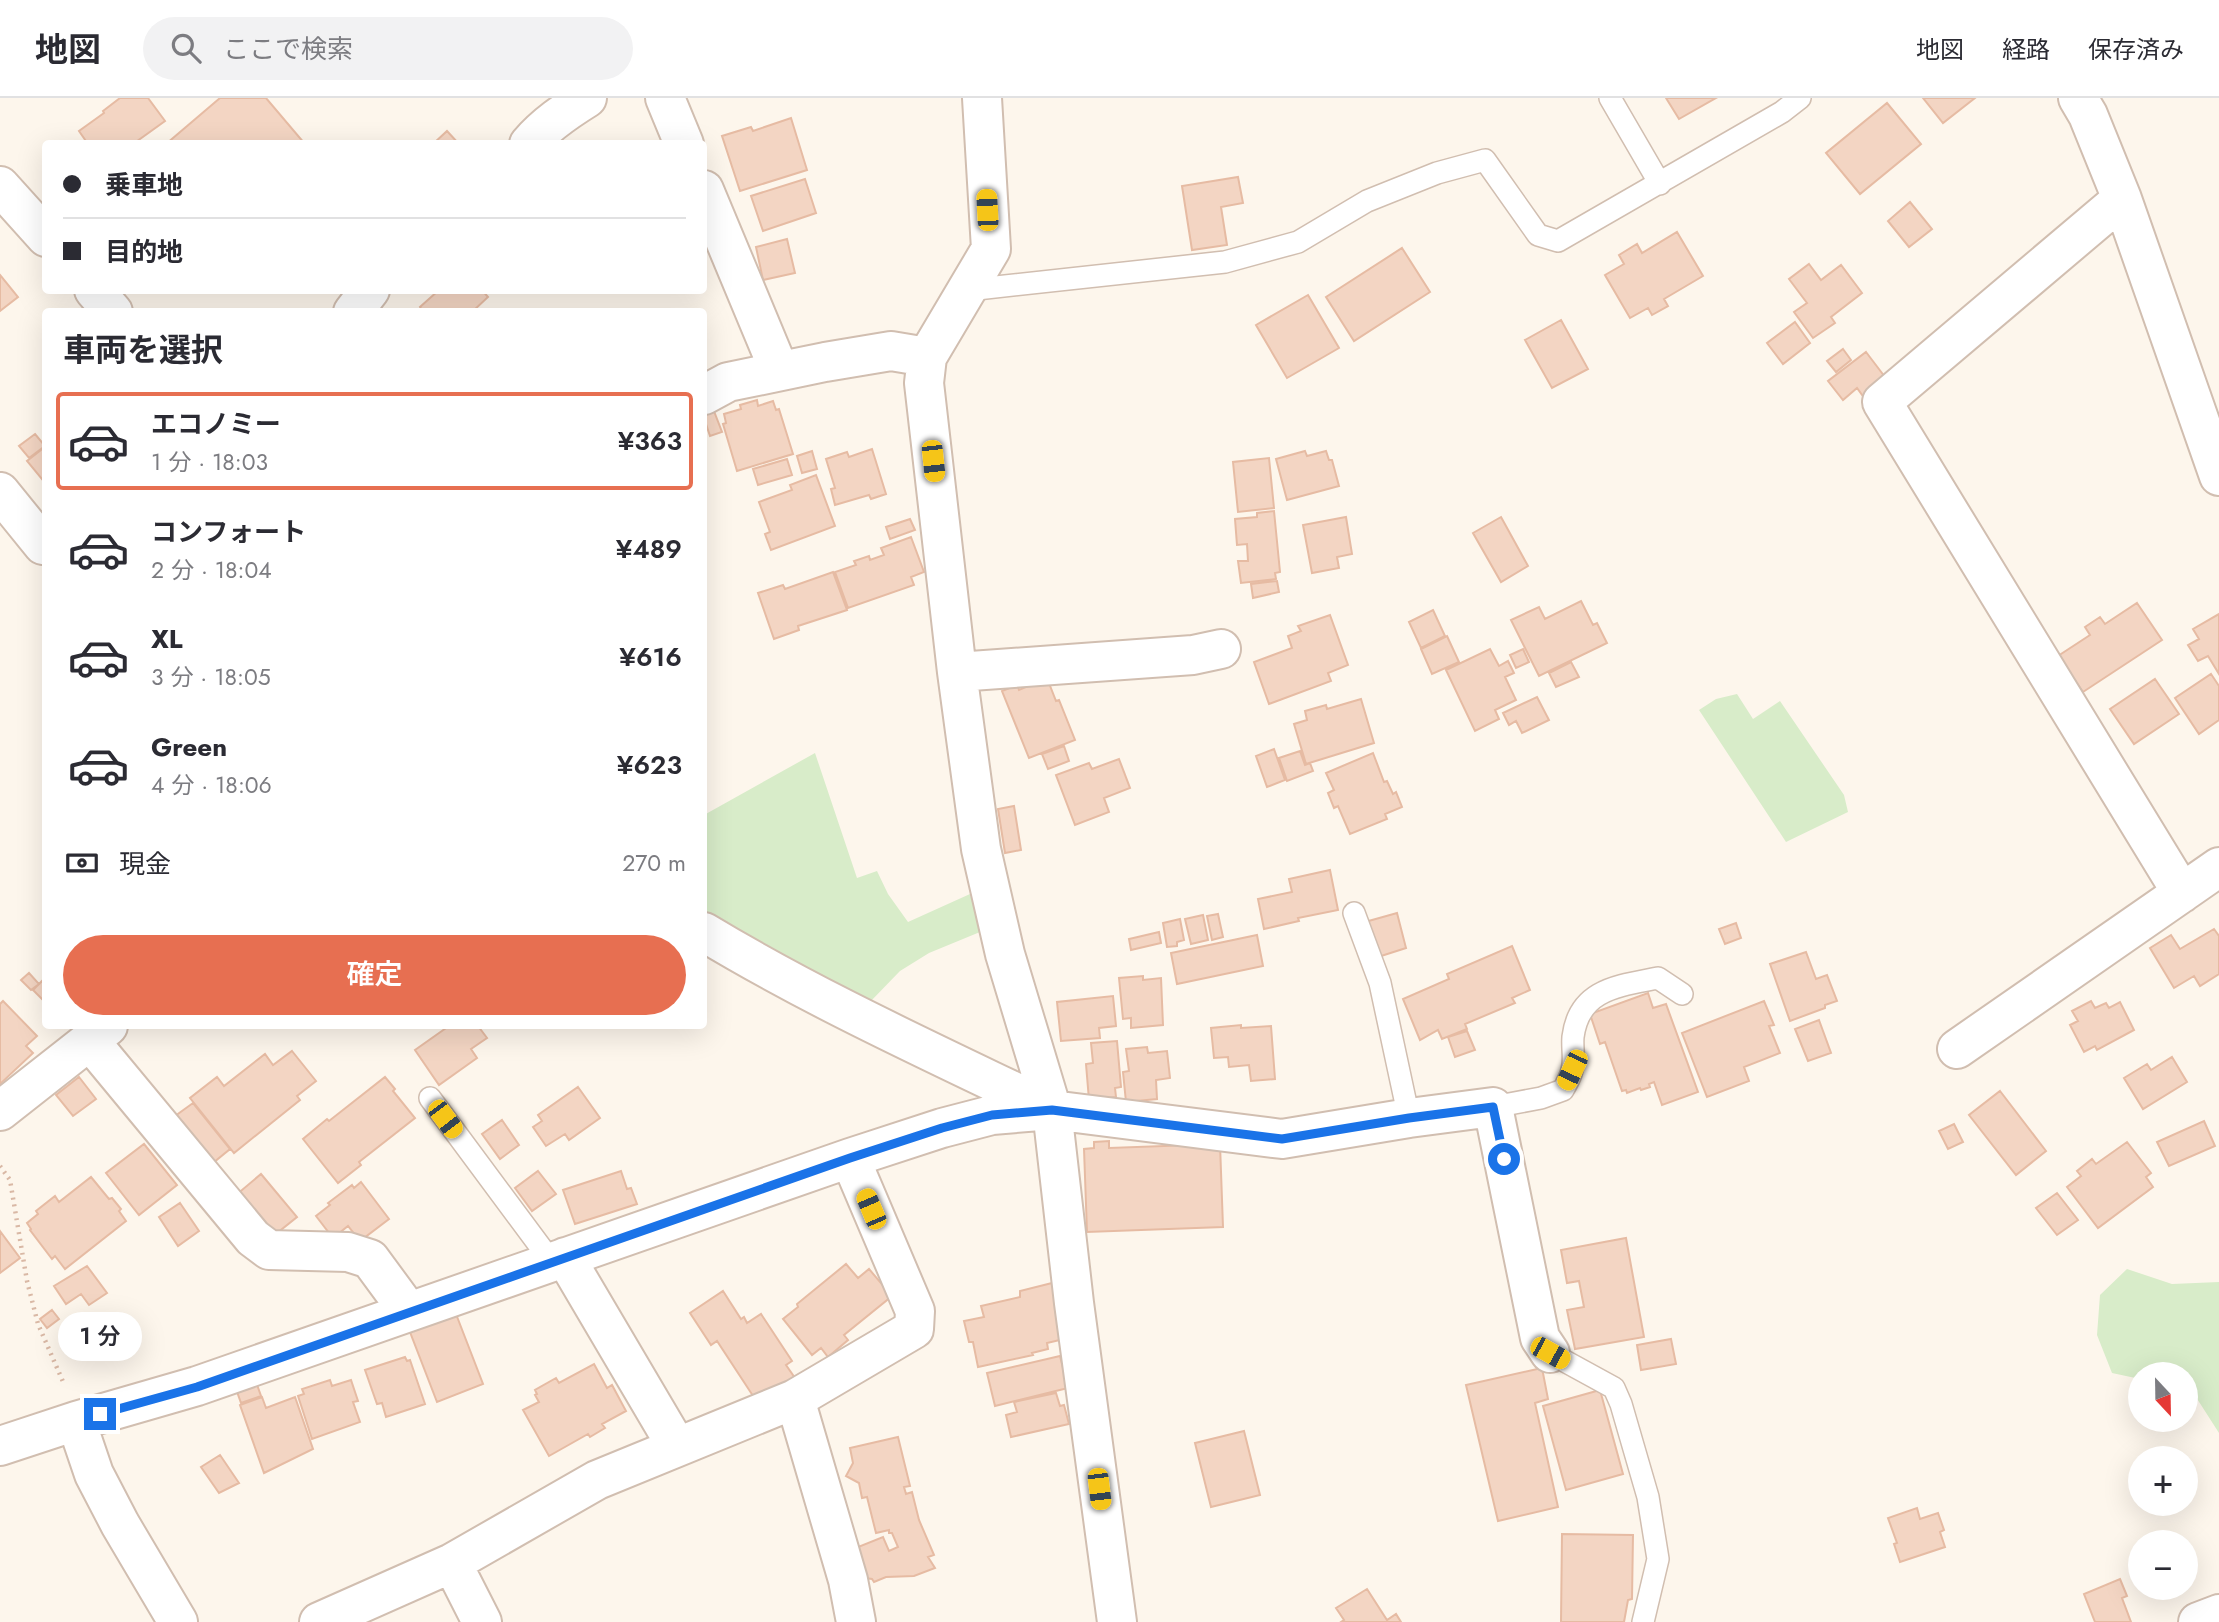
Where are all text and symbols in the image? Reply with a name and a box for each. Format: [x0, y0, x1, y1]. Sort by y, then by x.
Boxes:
search box [143, 17, 633, 80]
text: 地図 [35, 26, 101, 73]
icon: search [167, 29, 205, 67]
text: ここで検索 [223, 30, 353, 68]
text: 地図 [1916, 32, 1964, 67]
text: 経路 [2002, 32, 2050, 67]
text: 保存済み [2088, 32, 2184, 67]
text: 乗車地 [105, 166, 183, 204]
car [976, 188, 999, 232]
text: 目的地 [105, 233, 183, 271]
text: 車両を選択 [63, 327, 223, 373]
text: エコノミー [151, 405, 281, 443]
icon: car [67, 410, 130, 473]
text: ¥363 [618, 422, 682, 460]
car [921, 439, 946, 483]
text: 1 分 · 18:03 [151, 445, 268, 479]
text: コンフォート [151, 513, 306, 551]
icon: car [67, 518, 130, 581]
text: ¥489 [616, 530, 682, 568]
text: 2 分 · 18:04 [151, 553, 272, 587]
text: XL [151, 620, 183, 658]
icon: car [67, 626, 130, 689]
text: ¥616 [619, 638, 682, 676]
text: 3 分 · 18:05 [151, 660, 271, 694]
text: Green [151, 728, 227, 766]
icon: car [67, 734, 130, 797]
text: ¥623 [617, 746, 682, 784]
text: 4 分 · 18:06 [151, 768, 272, 802]
icon: cash [63, 844, 101, 882]
text: 現金 [119, 845, 171, 883]
text: 270 m [622, 846, 686, 880]
button: 確定 [63, 935, 686, 1015]
car [1554, 1047, 1591, 1093]
car [424, 1096, 467, 1142]
route start [1488, 1143, 1520, 1175]
car [854, 1186, 889, 1232]
callout: 1 分 [58, 1312, 142, 1362]
text: 1 分 [79, 1319, 121, 1353]
car [1527, 1334, 1574, 1372]
north arrow [2128, 1362, 2198, 1432]
map controls [2128, 1362, 2198, 1600]
route end [84, 1398, 116, 1430]
button: + [2128, 1446, 2198, 1516]
car [1087, 1467, 1112, 1511]
button: − [2128, 1530, 2198, 1600]

